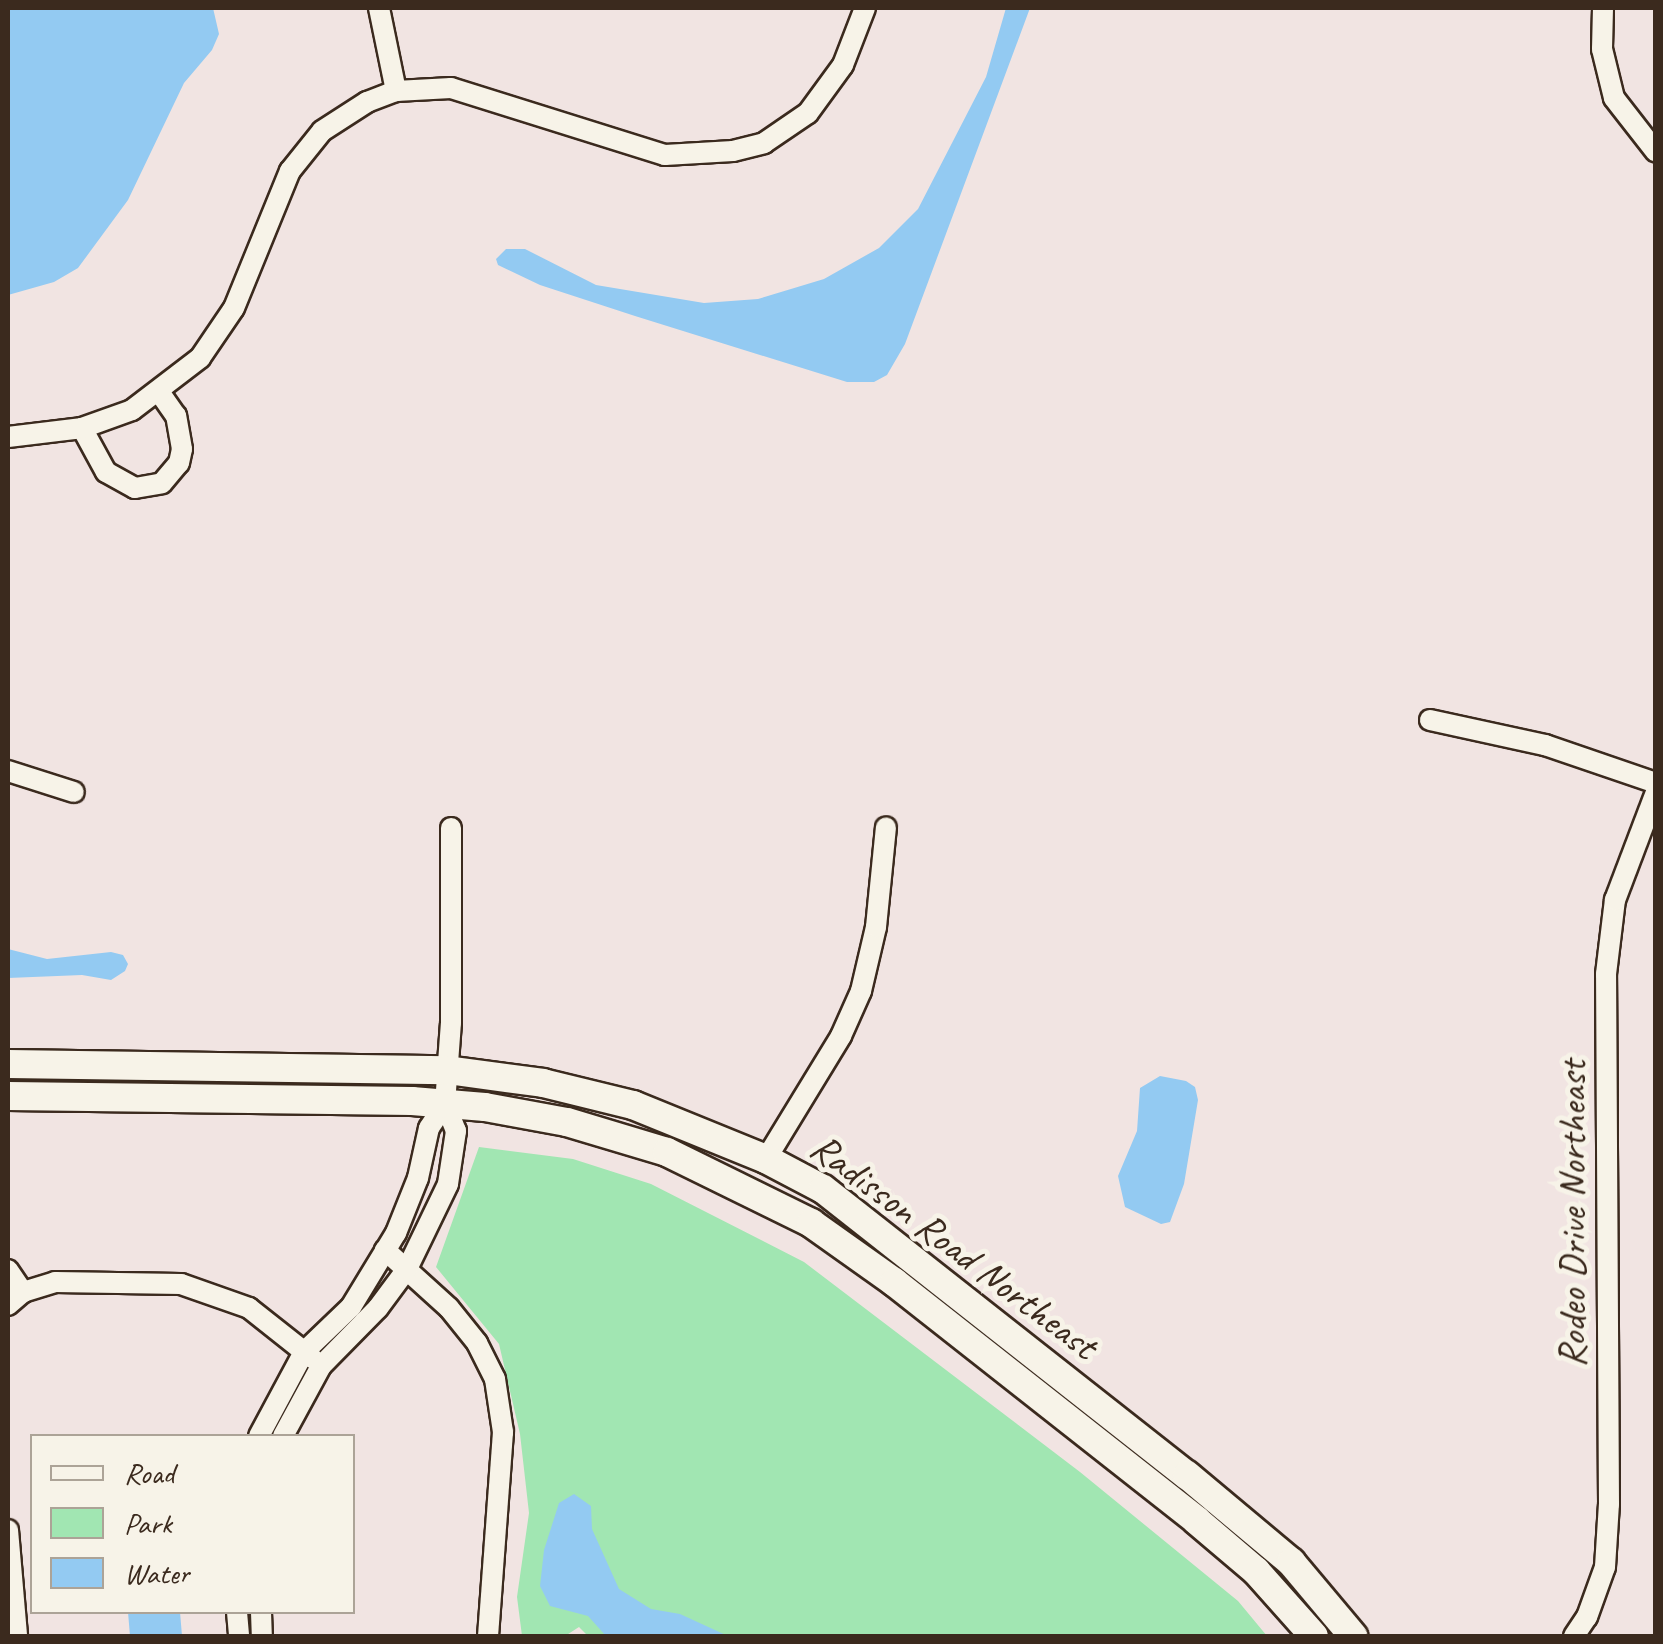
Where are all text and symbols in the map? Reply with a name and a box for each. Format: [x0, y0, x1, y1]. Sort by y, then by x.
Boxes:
street label: Rodeo Drive Northeast [1548, 1059, 1596, 1369]
street label: Radisson Road Northeast [801, 1122, 1107, 1370]
legend [30, 1434, 355, 1614]
text: Road [124, 1454, 174, 1492]
text: Park [124, 1504, 172, 1542]
text: Water [124, 1554, 189, 1592]

